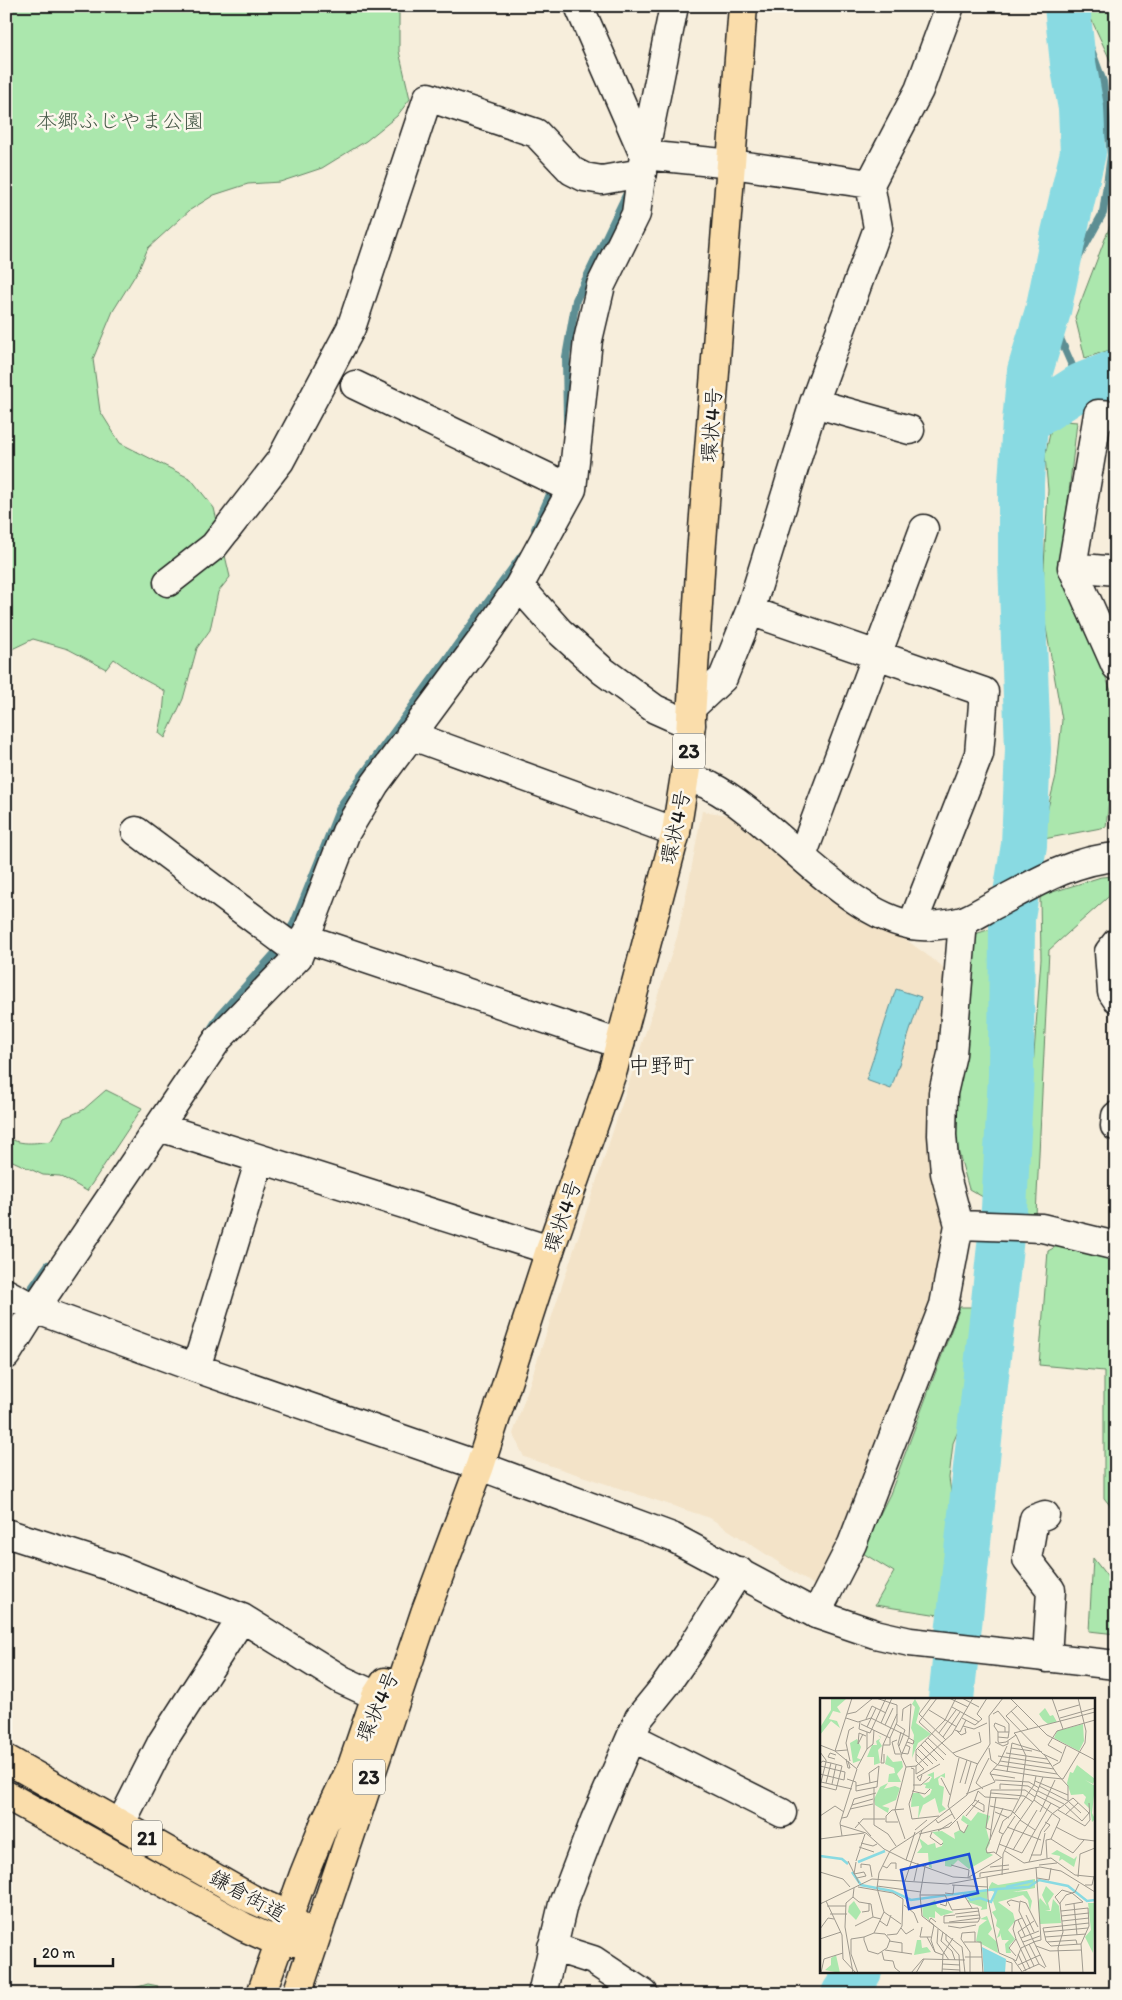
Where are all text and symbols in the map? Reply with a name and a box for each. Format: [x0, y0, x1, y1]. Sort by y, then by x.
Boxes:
park label: 本郷ふじやま公園 [36, 108, 204, 133]
street label: 環状4号 [696, 386, 726, 464]
road number: 23 [673, 734, 705, 768]
street label: 環状4号 [655, 787, 695, 867]
district label: 中野町 [628, 1052, 694, 1079]
street label: 環状4号 [538, 1176, 586, 1256]
street label: 環状4号 [350, 1666, 404, 1746]
inset map [820, 1698, 1094, 1972]
road number: 23 [353, 1760, 385, 1794]
road number: 21 [132, 1820, 162, 1856]
street label: 鎌倉街道 [205, 1864, 291, 1926]
scale bar [35, 1935, 112, 1967]
text: 20 m [42, 1944, 76, 1962]

